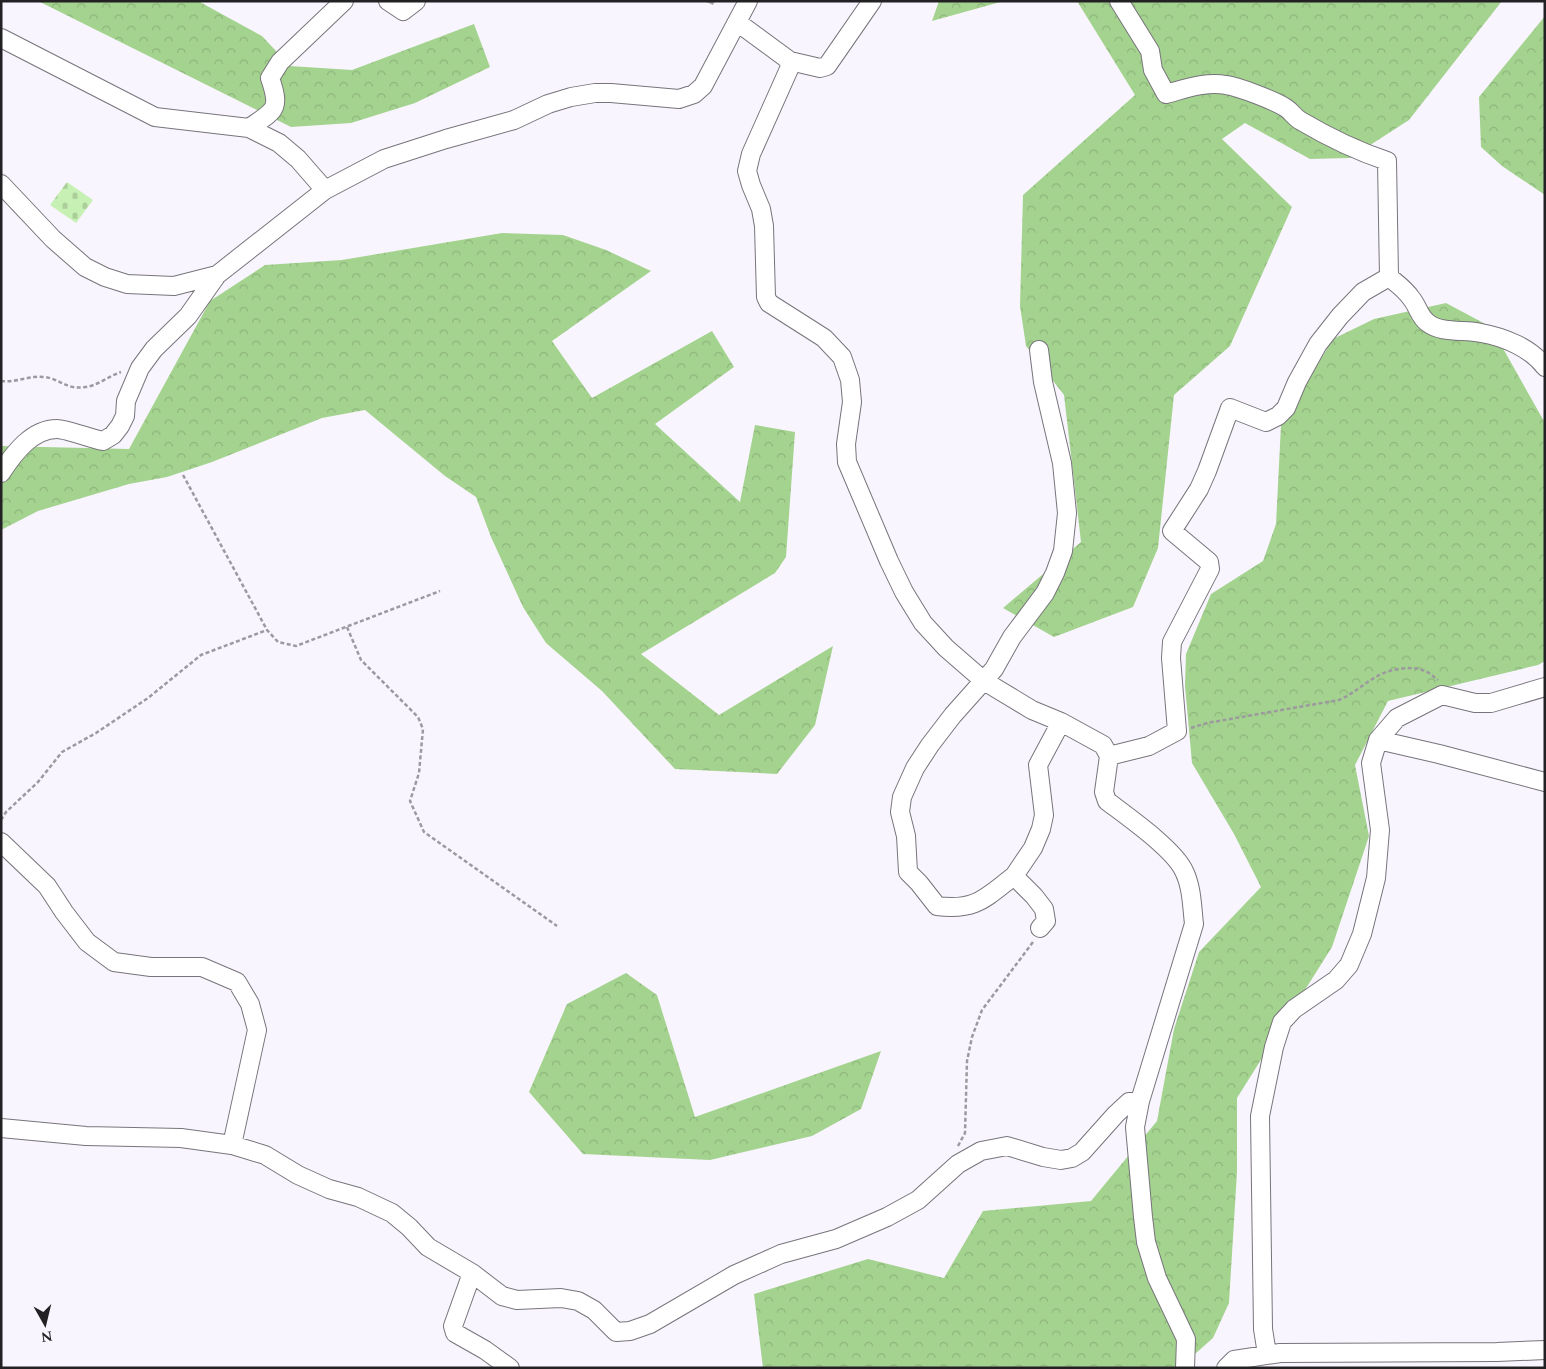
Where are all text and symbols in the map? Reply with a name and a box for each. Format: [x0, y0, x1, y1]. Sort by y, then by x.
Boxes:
north arrow [20, 1299, 70, 1349]
text: N [40, 1325, 54, 1348]

